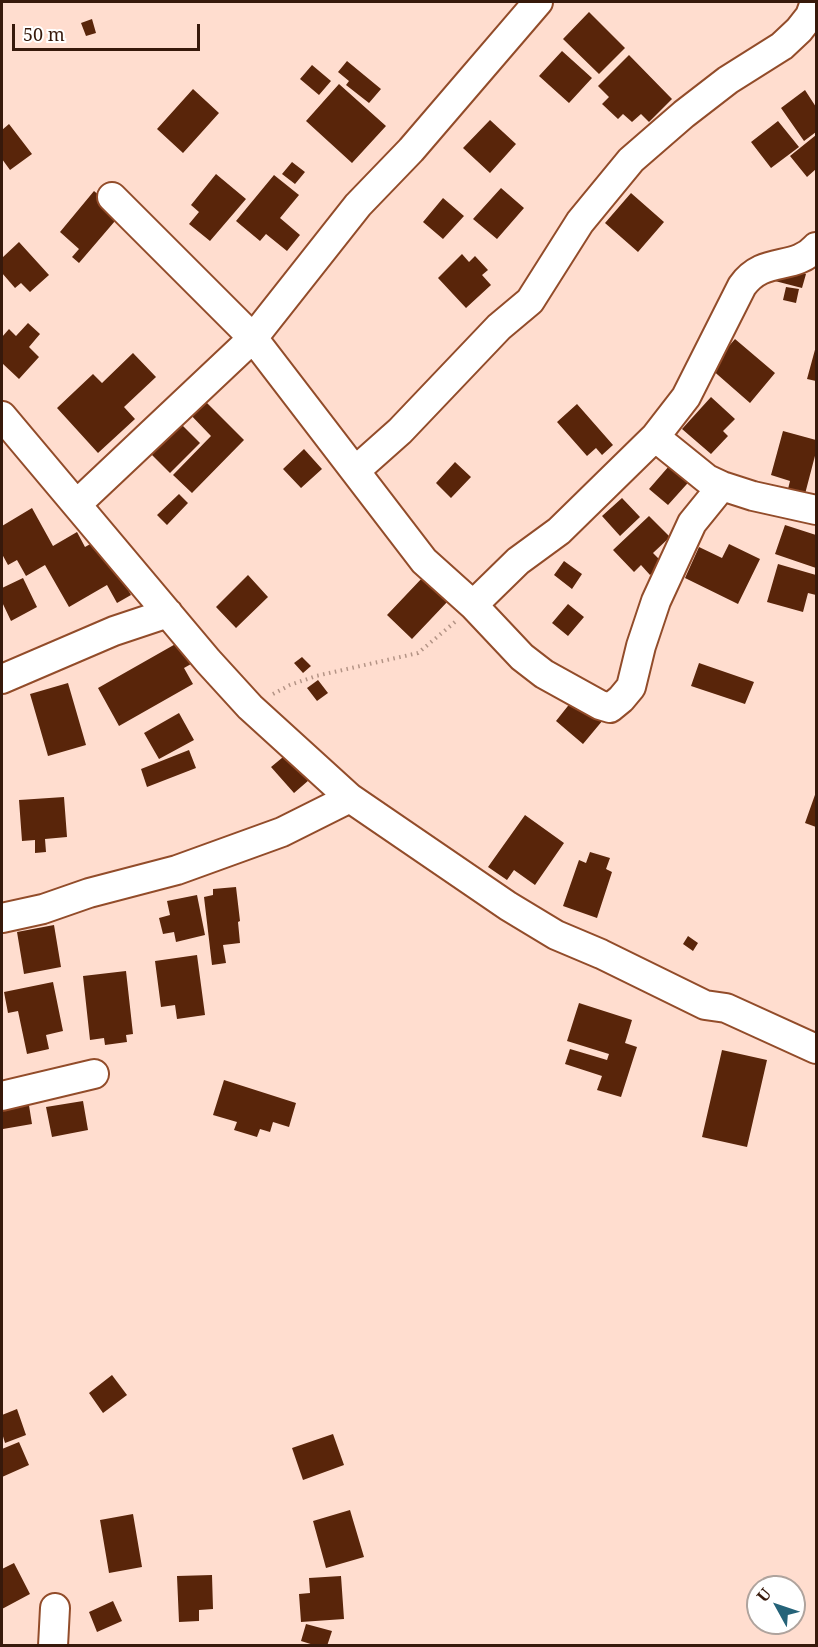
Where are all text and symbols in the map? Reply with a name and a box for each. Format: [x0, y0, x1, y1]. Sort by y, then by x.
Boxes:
scale bar [15, 12, 202, 50]
text: 50 m [23, 22, 65, 46]
north arrow [746, 1575, 806, 1635]
text: U [751, 1583, 776, 1606]

